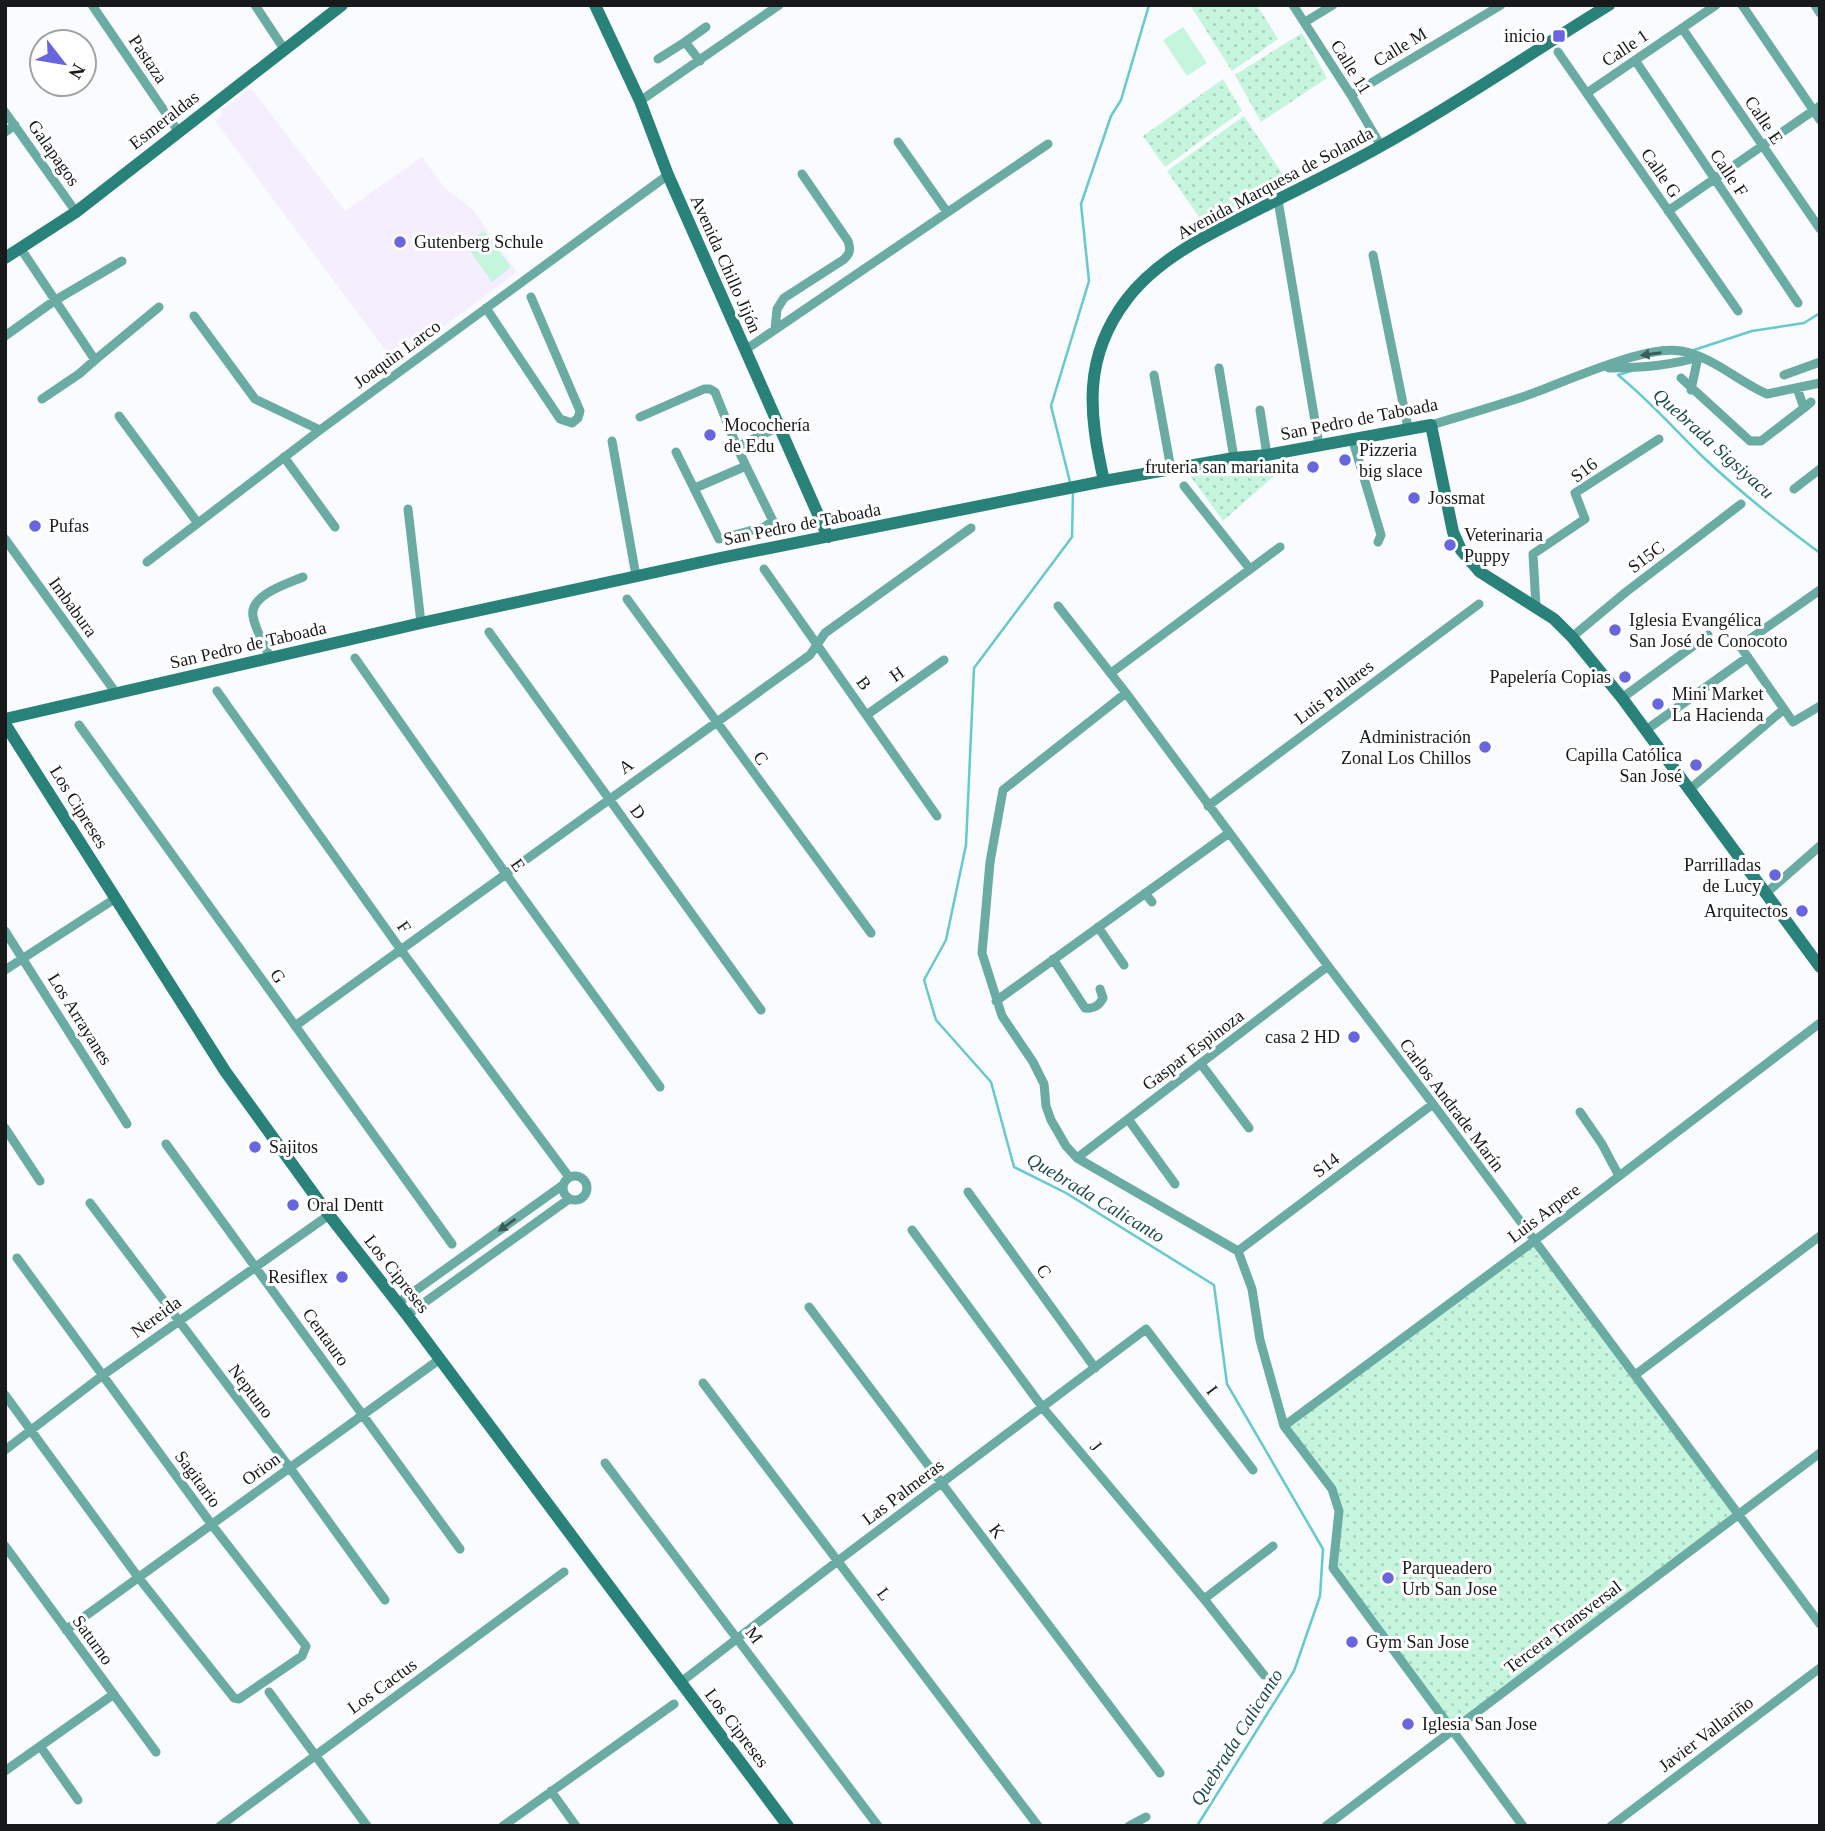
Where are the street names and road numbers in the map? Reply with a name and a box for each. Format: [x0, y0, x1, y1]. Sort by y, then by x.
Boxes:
street label: Calle M [1370, 23, 1430, 71]
street label: Calle 1 [1598, 25, 1652, 71]
street label: Pastaza [125, 31, 171, 87]
street label: Calle 11 [1327, 36, 1375, 98]
street label: Esmeraldas [125, 87, 203, 153]
street label: Calle E [1741, 92, 1787, 148]
street label: Galapagos [24, 116, 84, 190]
street label: Avenida Marquesa de Solanda [1174, 123, 1376, 243]
street label: Calle G [1637, 145, 1685, 201]
street label: Calle F [1706, 146, 1752, 200]
street label: Avenida Chillo Jijón [687, 192, 765, 336]
street label: Joaquìn Larco [350, 316, 444, 392]
street label: San Pedro de Taboada [1279, 394, 1439, 444]
street label: S16 [1567, 454, 1601, 486]
street label: San Pedro de Taboada [722, 499, 882, 549]
street label: S15C [1624, 537, 1668, 577]
street label: Imbabura [45, 573, 101, 641]
street label: San Pedro de Taboada [168, 617, 328, 673]
street label: Luis Pallares [1291, 656, 1377, 728]
street label: H [886, 662, 908, 686]
street label: B [852, 672, 876, 694]
street label: C [749, 747, 773, 769]
street label: A [615, 754, 637, 778]
street label: Los Cipreses [46, 762, 112, 852]
street label: D [626, 801, 650, 823]
street label: E [507, 855, 529, 875]
street label: F [393, 917, 415, 937]
street label: G [266, 965, 290, 987]
street label: Los Arrayanes [44, 969, 116, 1069]
street label: Gaspar Espinoza [1138, 1005, 1248, 1095]
street label: Carlos Andrade Marín [1396, 1035, 1508, 1175]
street label: S14 [1309, 1149, 1343, 1181]
street label: Luis Arpere [1504, 1179, 1584, 1247]
street label: Los Cipreses [360, 1231, 434, 1317]
street label: C [1032, 1260, 1056, 1282]
street label: Nereida [127, 1292, 185, 1342]
street label: Centauro [299, 1304, 353, 1370]
street label: Neptuno [224, 1360, 278, 1422]
street label: I [1202, 1382, 1222, 1398]
street label: J [1086, 1437, 1106, 1455]
street label: Sagitario [171, 1447, 225, 1511]
street label: Orion [238, 1449, 284, 1489]
street label: Las Palmeras [858, 1455, 948, 1529]
street label: K [985, 1520, 1009, 1542]
street label: Tercera Transversal [1501, 1577, 1625, 1677]
street label: L [873, 1584, 895, 1604]
street label: Saturno [68, 1611, 118, 1669]
street label: M [741, 1623, 767, 1647]
street label: Los Cactus [344, 1654, 420, 1718]
street label: Los Cipreses [701, 1685, 773, 1771]
street label: Javier Vallariño [1655, 1692, 1757, 1776]

